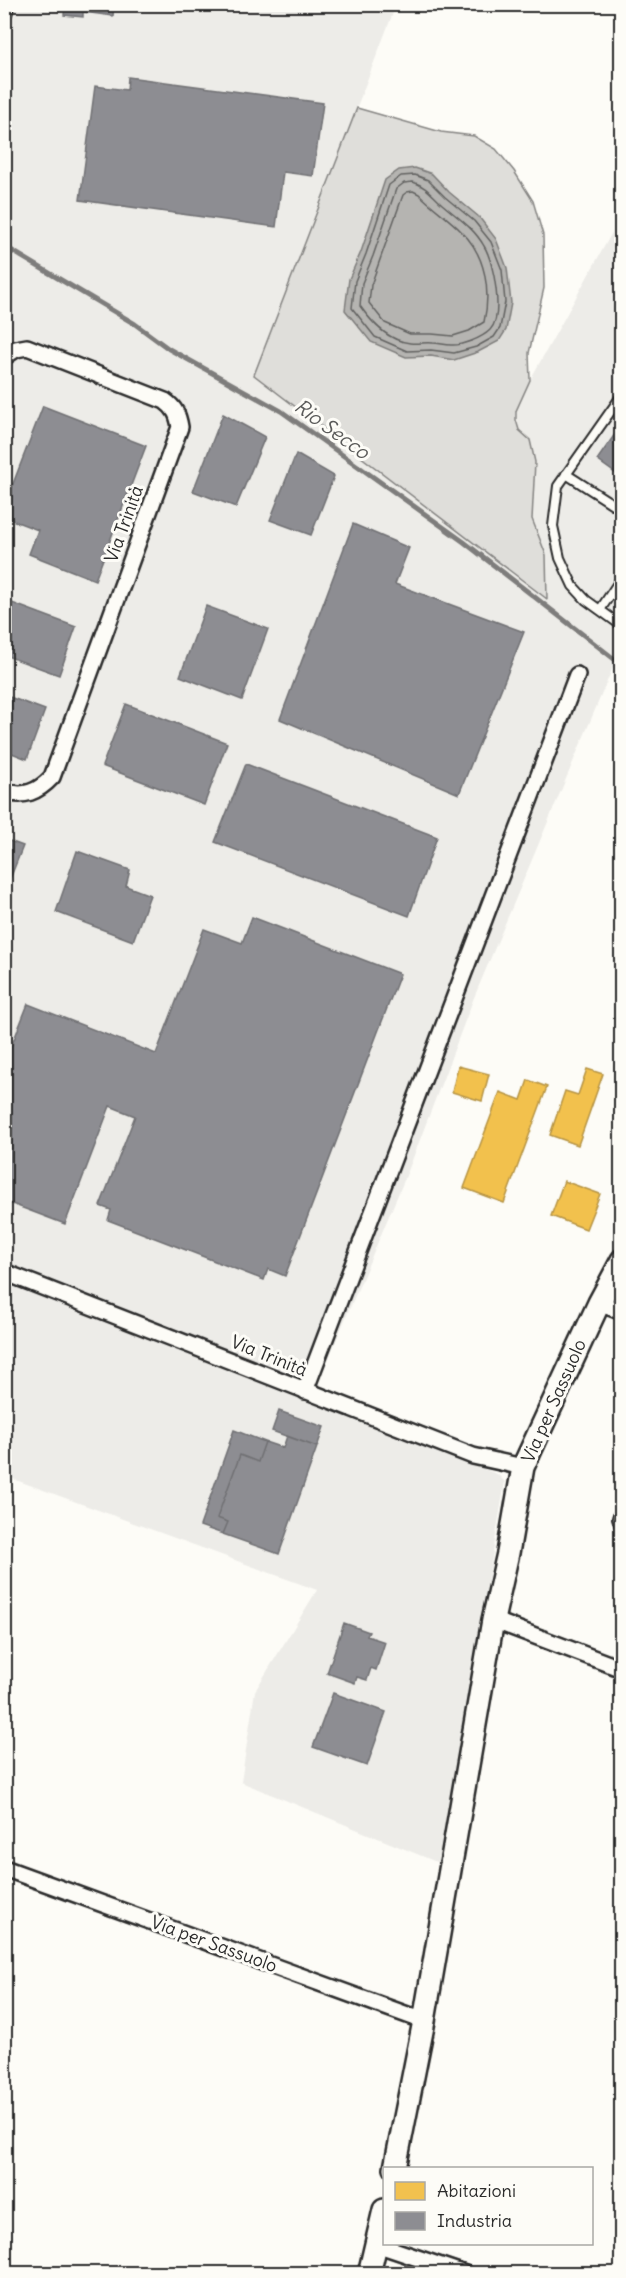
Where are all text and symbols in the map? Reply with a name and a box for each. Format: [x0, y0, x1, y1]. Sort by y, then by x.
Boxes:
water label: Rio Secco [290, 393, 376, 465]
street label: Via Trinità [99, 482, 148, 565]
street label: Via Trinità [228, 1330, 311, 1381]
street label: Via per Sassuolo [516, 1335, 591, 1466]
street label: Via per Sassuolo [148, 1910, 280, 1977]
legend [383, 2167, 593, 2245]
text: Abitazioni [437, 2179, 516, 2202]
text: Industria [437, 2209, 512, 2232]

